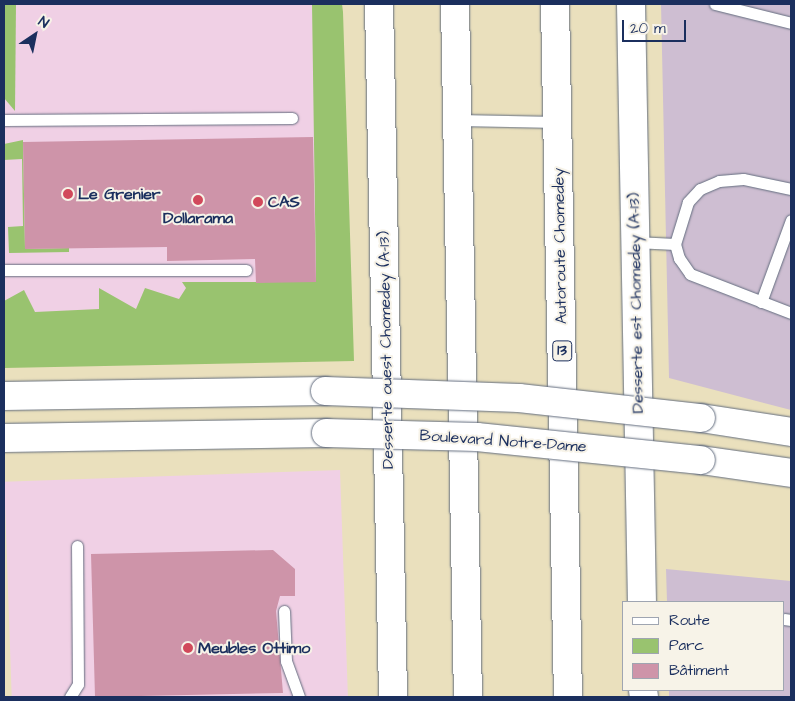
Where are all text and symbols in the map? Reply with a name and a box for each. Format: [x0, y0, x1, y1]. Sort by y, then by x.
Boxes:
north arrow [10, 10, 60, 60]
scale bar [625, 10, 689, 42]
text: N [34, 12, 53, 33]
text: 20 m [630, 18, 666, 39]
street label: Autoroute Chomedey [549, 168, 571, 324]
place label: Le Grenier [78, 184, 161, 204]
marker: Le Grenier [62, 188, 74, 200]
place label: CAS [268, 192, 300, 212]
street label: Desserte est Chomedey (A-13) [624, 192, 648, 414]
marker: Dollarama [192, 194, 204, 206]
marker: CAS [252, 196, 264, 208]
place label: Dollarama [163, 208, 233, 228]
street label: Desserte ouest Chomedey (A-13) [374, 231, 398, 469]
road number: 13 [552, 338, 572, 364]
street label: Boulevard Notre-Dame [419, 426, 587, 456]
legend [622, 601, 785, 691]
text: Route [669, 610, 710, 631]
text: Parc [669, 635, 704, 656]
place label: Meubles Ottimo [198, 638, 310, 658]
marker: Meubles Ottimo [182, 642, 194, 654]
text: Bâtiment [669, 660, 729, 681]

